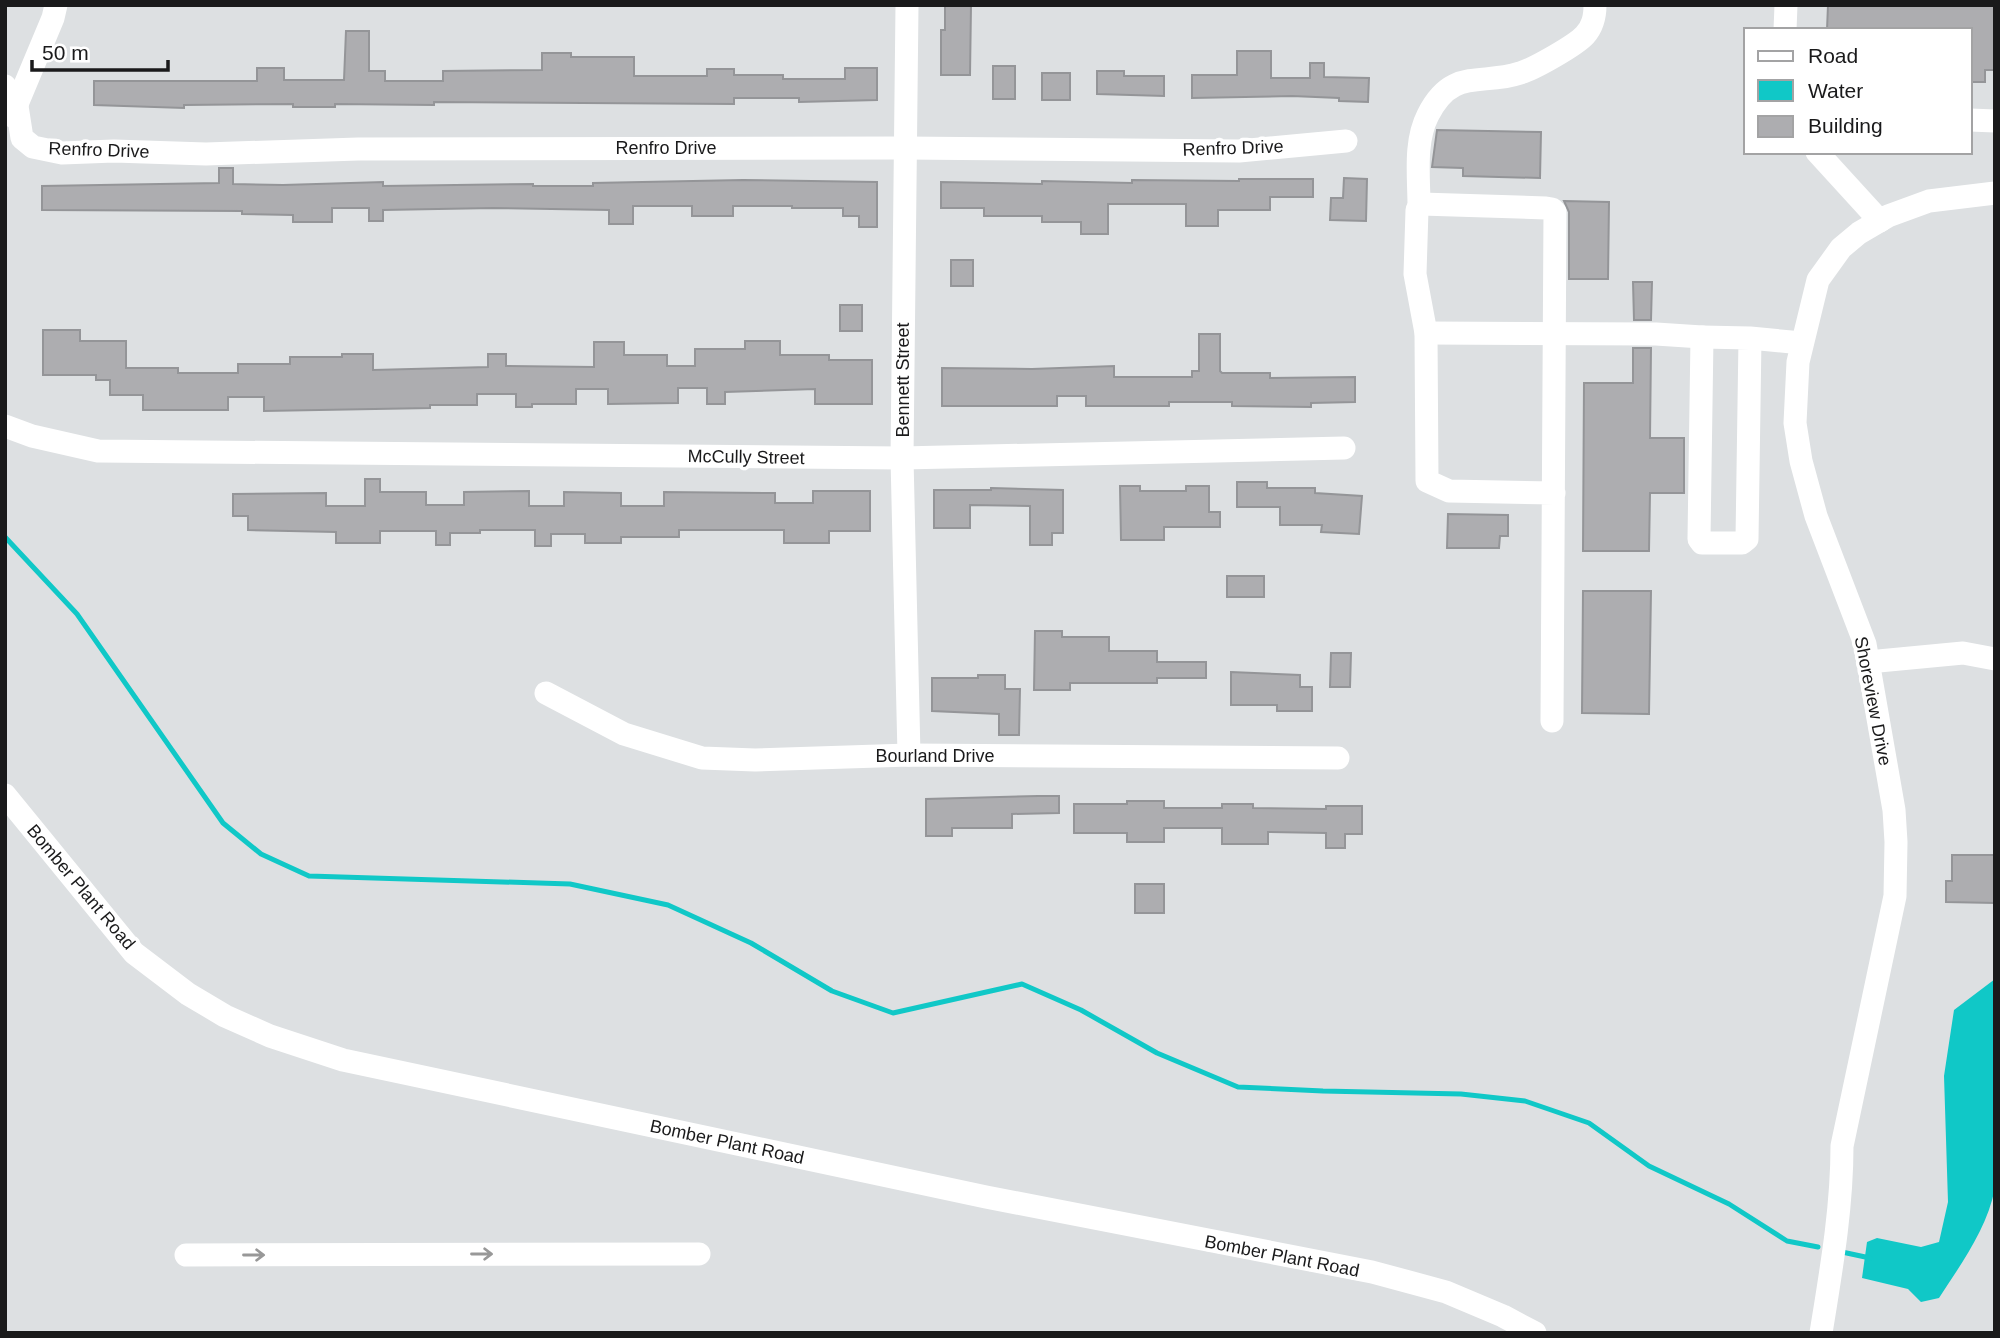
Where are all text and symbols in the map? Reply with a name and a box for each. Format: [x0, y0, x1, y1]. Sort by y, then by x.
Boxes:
scale bar [32, 28, 168, 72]
legend [1744, 28, 1972, 154]
text: 50 m [42, 41, 89, 64]
text: Road [1808, 44, 1858, 67]
text: Water [1808, 79, 1863, 102]
text: Building [1808, 114, 1883, 137]
street label: Renfro Drive [1182, 136, 1284, 160]
street label: Renfro Drive [48, 138, 150, 162]
street label: Renfro Drive [615, 138, 717, 158]
street label: Bennett Street [893, 322, 913, 438]
street label: McCully Street [687, 446, 805, 468]
street label: Shoreview Drive [1851, 635, 1895, 767]
street label: Bourland Drive [875, 746, 995, 766]
street label: Bomber Plant Road [23, 820, 139, 954]
street label: Bomber Plant Road [648, 1116, 806, 1168]
street label: Bomber Plant Road [1203, 1231, 1361, 1281]
one-way arrow [242, 1248, 265, 1262]
one-way arrow [470, 1248, 493, 1261]

